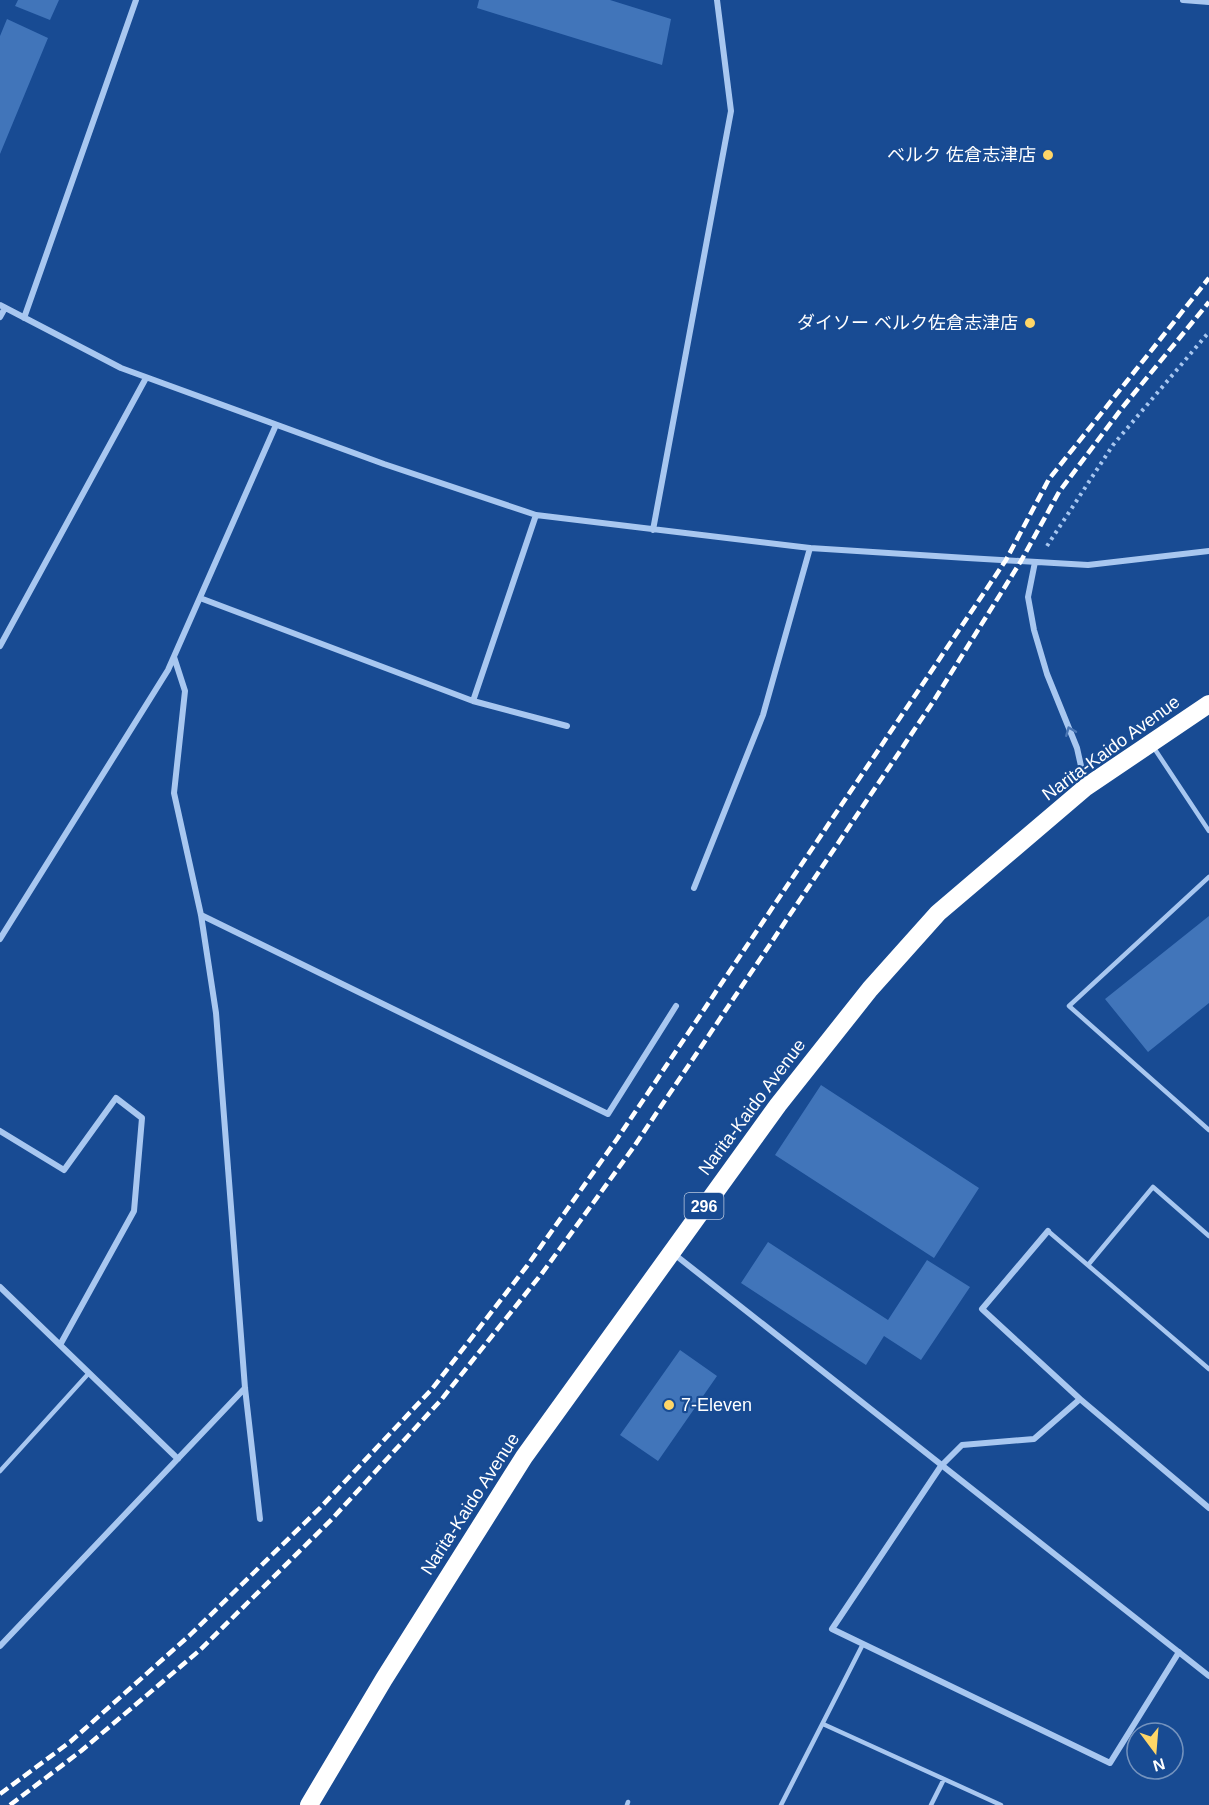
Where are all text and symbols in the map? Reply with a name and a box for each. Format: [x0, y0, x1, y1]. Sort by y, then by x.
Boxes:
place label: ベルク 佐倉志津店 [887, 145, 1036, 165]
marker: ベルク 佐倉志津店 [1041, 148, 1055, 162]
place label: ダイソー ベルク佐倉志津店 [797, 313, 1018, 333]
marker: ダイソー ベルク佐倉志津店 [1023, 316, 1037, 330]
street label: Narita-Kaido Avenue [1038, 691, 1184, 805]
one-way arrow [1065, 726, 1077, 737]
street label: Narita-Kaido Avenue [694, 1035, 810, 1179]
road number: 296 [684, 1193, 724, 1219]
place label: 7-Eleven [681, 1395, 752, 1415]
marker: 7-Eleven [662, 1398, 676, 1412]
street label: Narita-Kaido Avenue [417, 1429, 523, 1579]
north arrow [1125, 1721, 1185, 1781]
text: N [1151, 1755, 1167, 1775]

